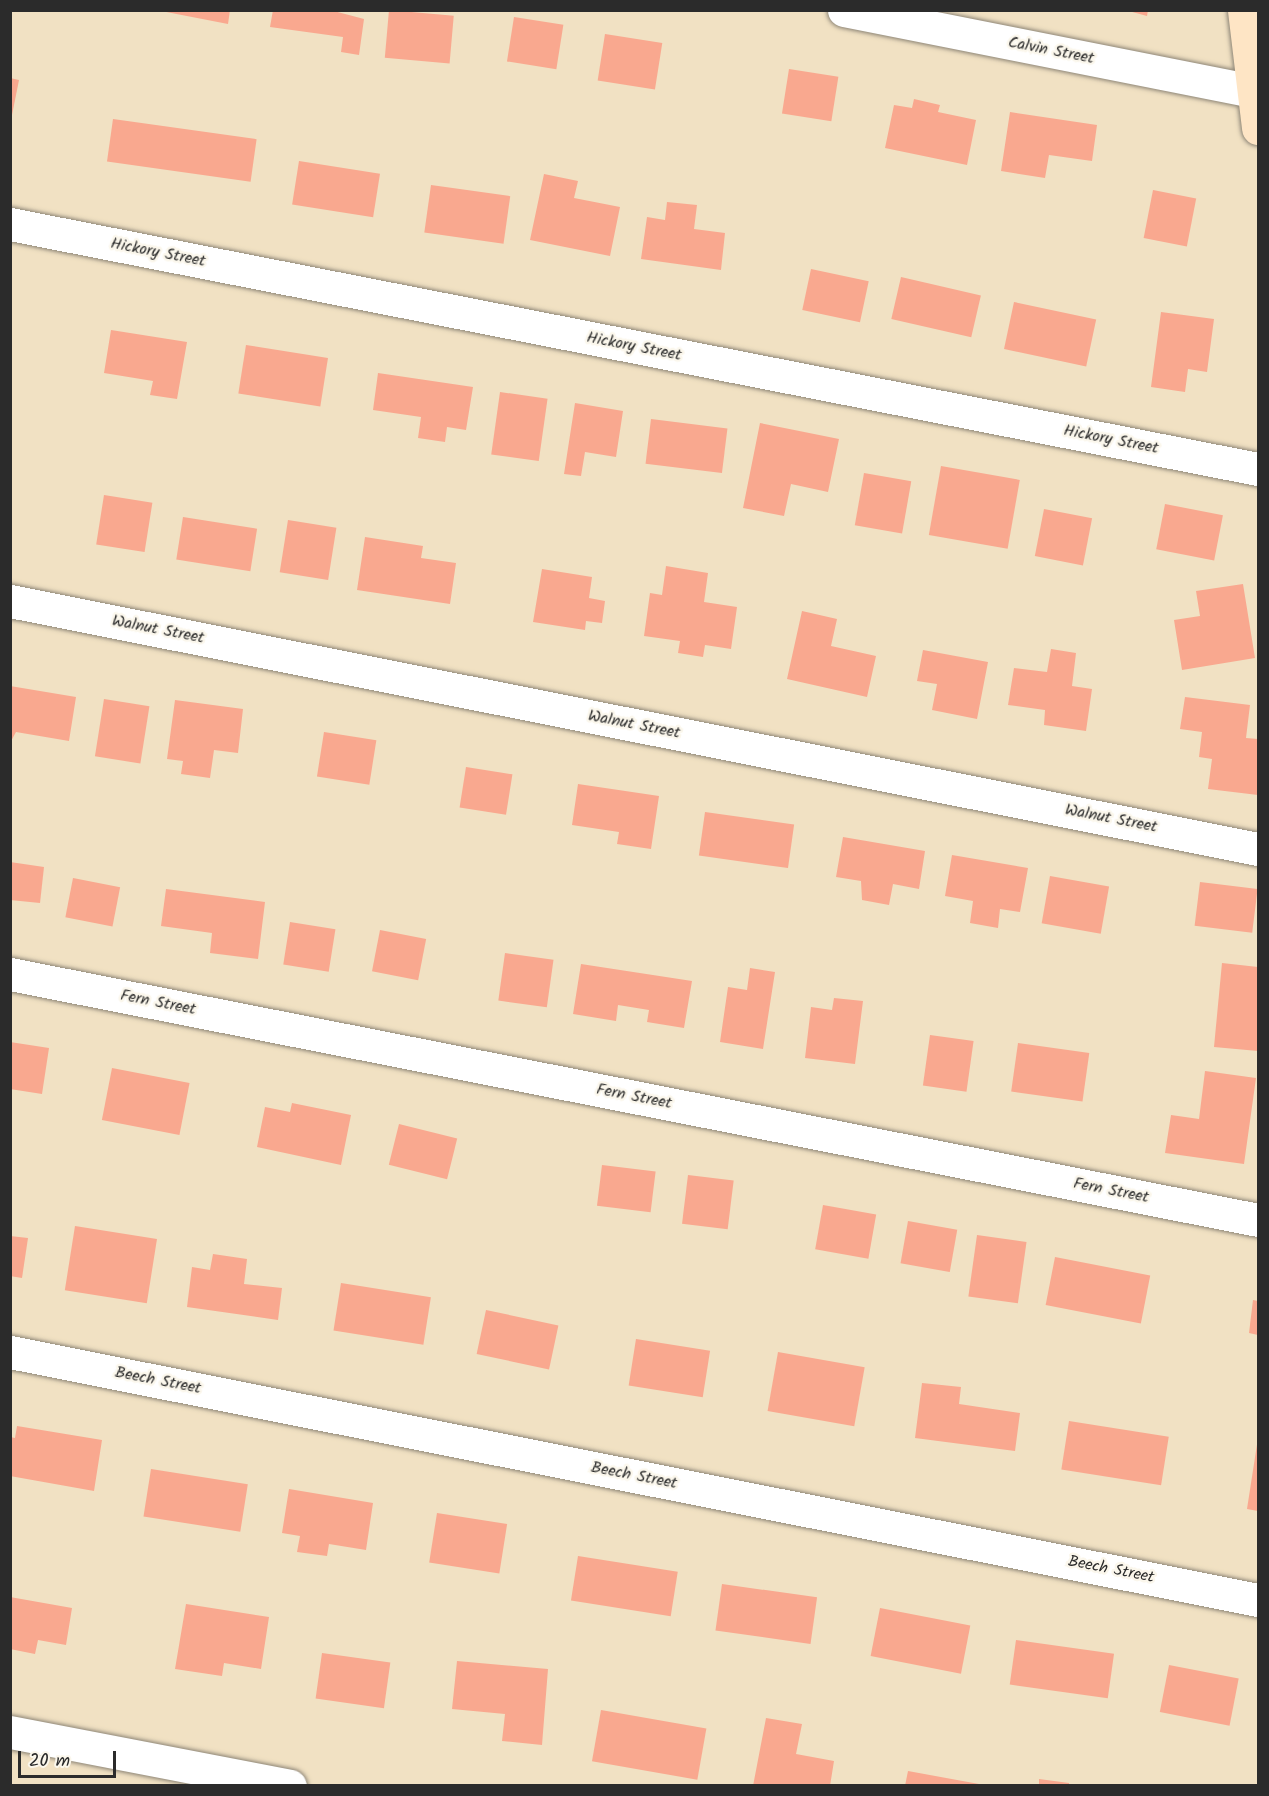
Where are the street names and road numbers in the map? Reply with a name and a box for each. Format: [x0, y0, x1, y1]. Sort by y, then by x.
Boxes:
street label: Calvin Street [1006, 33, 1096, 69]
street label: Hickory Street [109, 234, 207, 272]
street label: Hickory Street [585, 328, 683, 366]
street label: Hickory Street [1062, 421, 1160, 459]
street label: Walnut Street [110, 612, 206, 648]
street label: Walnut Street [586, 707, 682, 743]
street label: Walnut Street [1063, 801, 1159, 837]
street label: Fern Street [119, 986, 197, 1020]
street label: Fern Street [595, 1080, 673, 1114]
street label: Fern Street [1072, 1174, 1150, 1208]
street label: Beech Street [113, 1363, 203, 1399]
street label: Beech Street [589, 1458, 679, 1494]
street label: Beech Street [1066, 1552, 1156, 1588]

